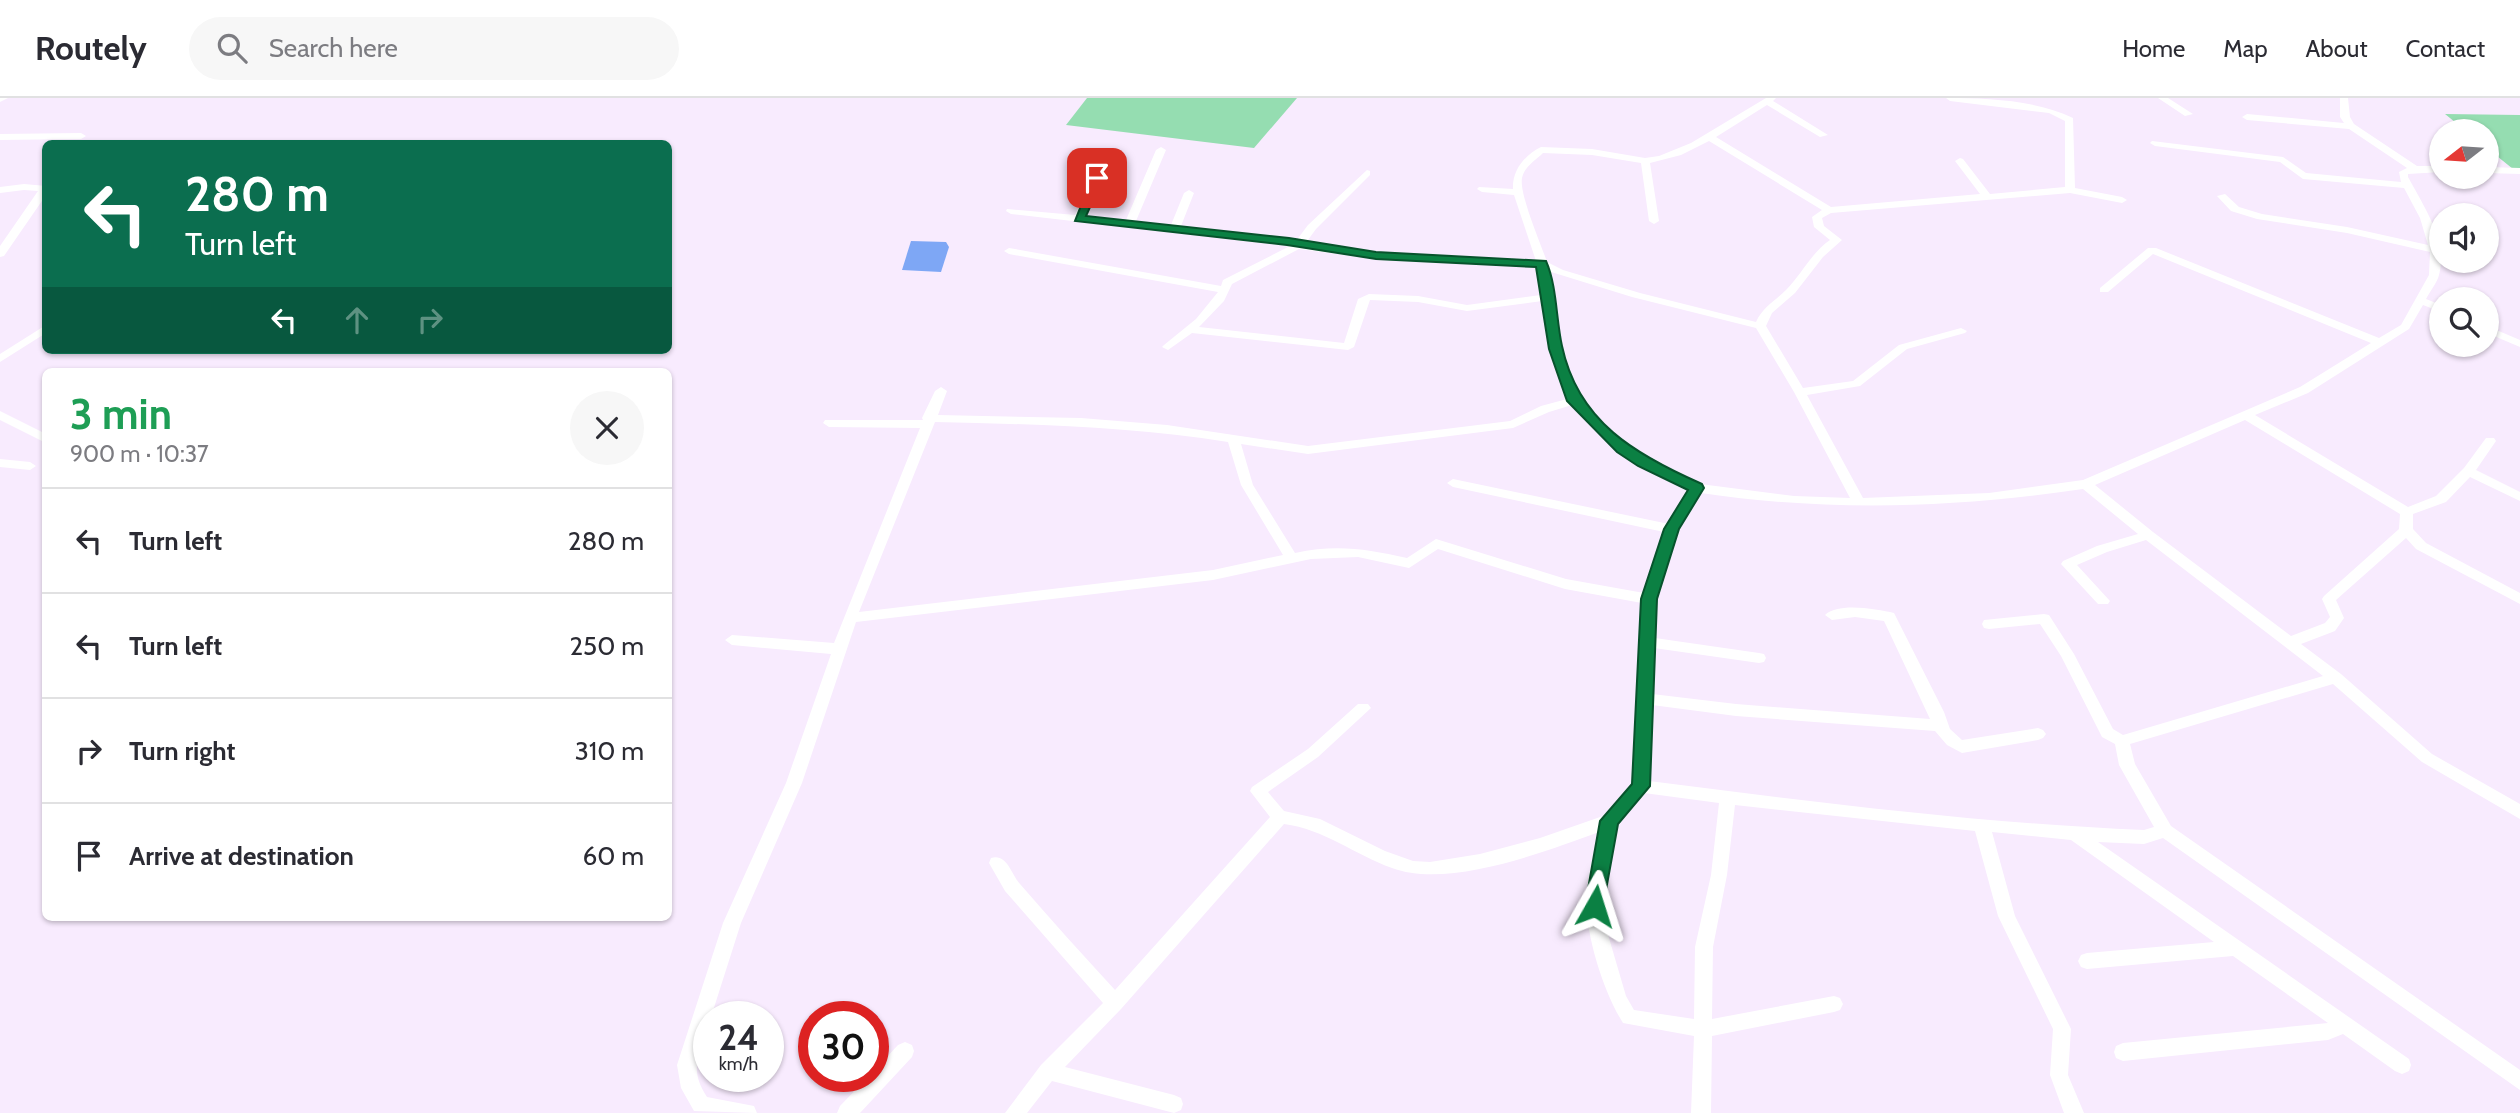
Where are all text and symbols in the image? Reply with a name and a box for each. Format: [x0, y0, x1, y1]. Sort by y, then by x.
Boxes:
search box [189, 17, 679, 80]
text: Routely [35, 28, 147, 68]
icon: search [213, 29, 251, 67]
text: Search here [269, 32, 398, 64]
text: Home [2122, 34, 2185, 63]
text: Map [2223, 34, 2268, 63]
text: About [2306, 34, 2368, 63]
text: Contact [2406, 34, 2485, 63]
north arrow [2429, 119, 2499, 189]
map controls [2429, 119, 2499, 357]
pin [1067, 148, 1127, 208]
icon: arrive [1078, 159, 1116, 197]
text: 280 m [185, 164, 329, 223]
icon: left [70, 168, 161, 259]
button: sound [2429, 203, 2499, 273]
text: Turn left [185, 224, 296, 263]
button: search [2429, 287, 2499, 357]
icon: left [265, 301, 303, 339]
icon: ahead [338, 301, 376, 339]
icon: right [411, 301, 449, 339]
text: 3 min [70, 388, 172, 440]
button: close [570, 391, 644, 465]
text: 900 m · 10:37 [70, 440, 209, 468]
icon: left [70, 522, 108, 560]
text: Turn left [129, 525, 222, 557]
text: 280 m [568, 525, 644, 557]
icon: left [70, 627, 108, 665]
text: Turn left [129, 630, 222, 662]
text: 250 m [570, 630, 644, 662]
icon: right [70, 732, 108, 770]
text: Turn right [129, 735, 235, 767]
text: 310 m [575, 735, 644, 767]
icon: arrive [70, 837, 108, 875]
text: Arrive at destination [129, 840, 354, 872]
text: 60 m [582, 840, 644, 872]
position arrow [1558, 869, 1632, 943]
speed limit sign: 30 [798, 1001, 889, 1092]
text: 24 [718, 1016, 759, 1059]
text: km/h [719, 1053, 758, 1075]

